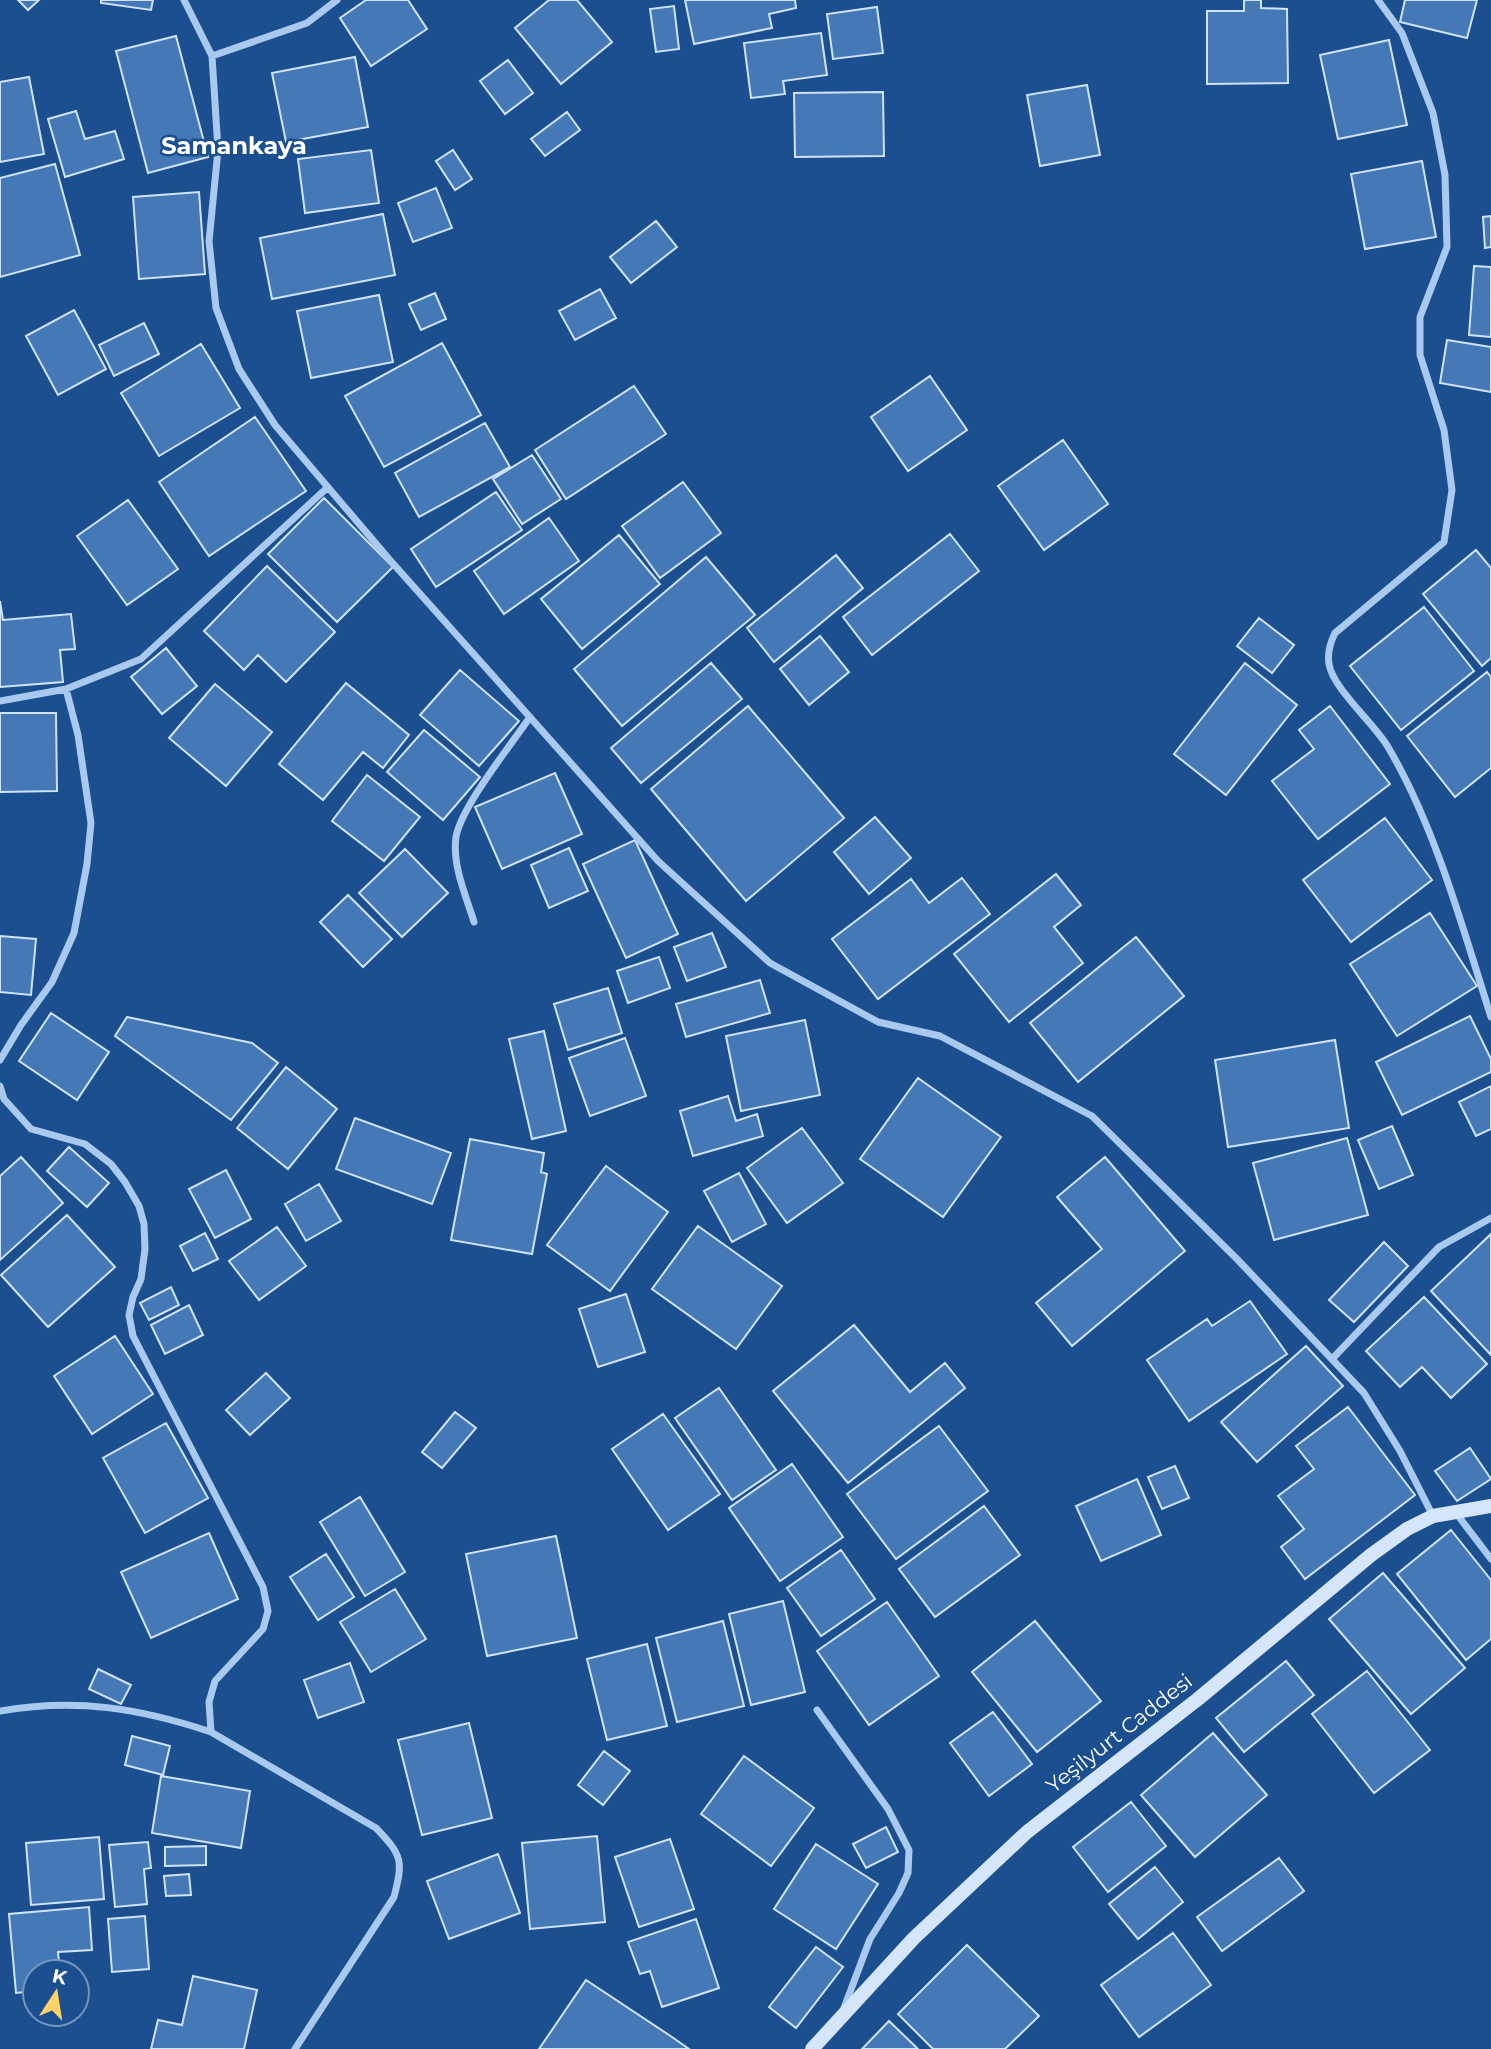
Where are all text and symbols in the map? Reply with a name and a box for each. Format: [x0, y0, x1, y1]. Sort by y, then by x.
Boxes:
district label: Samankaya [161, 131, 307, 160]
street label: Yeşilyurt Caddesi [1041, 1668, 1197, 1798]
north arrow [21, 1958, 91, 2028]
text: K [50, 1964, 70, 1990]

